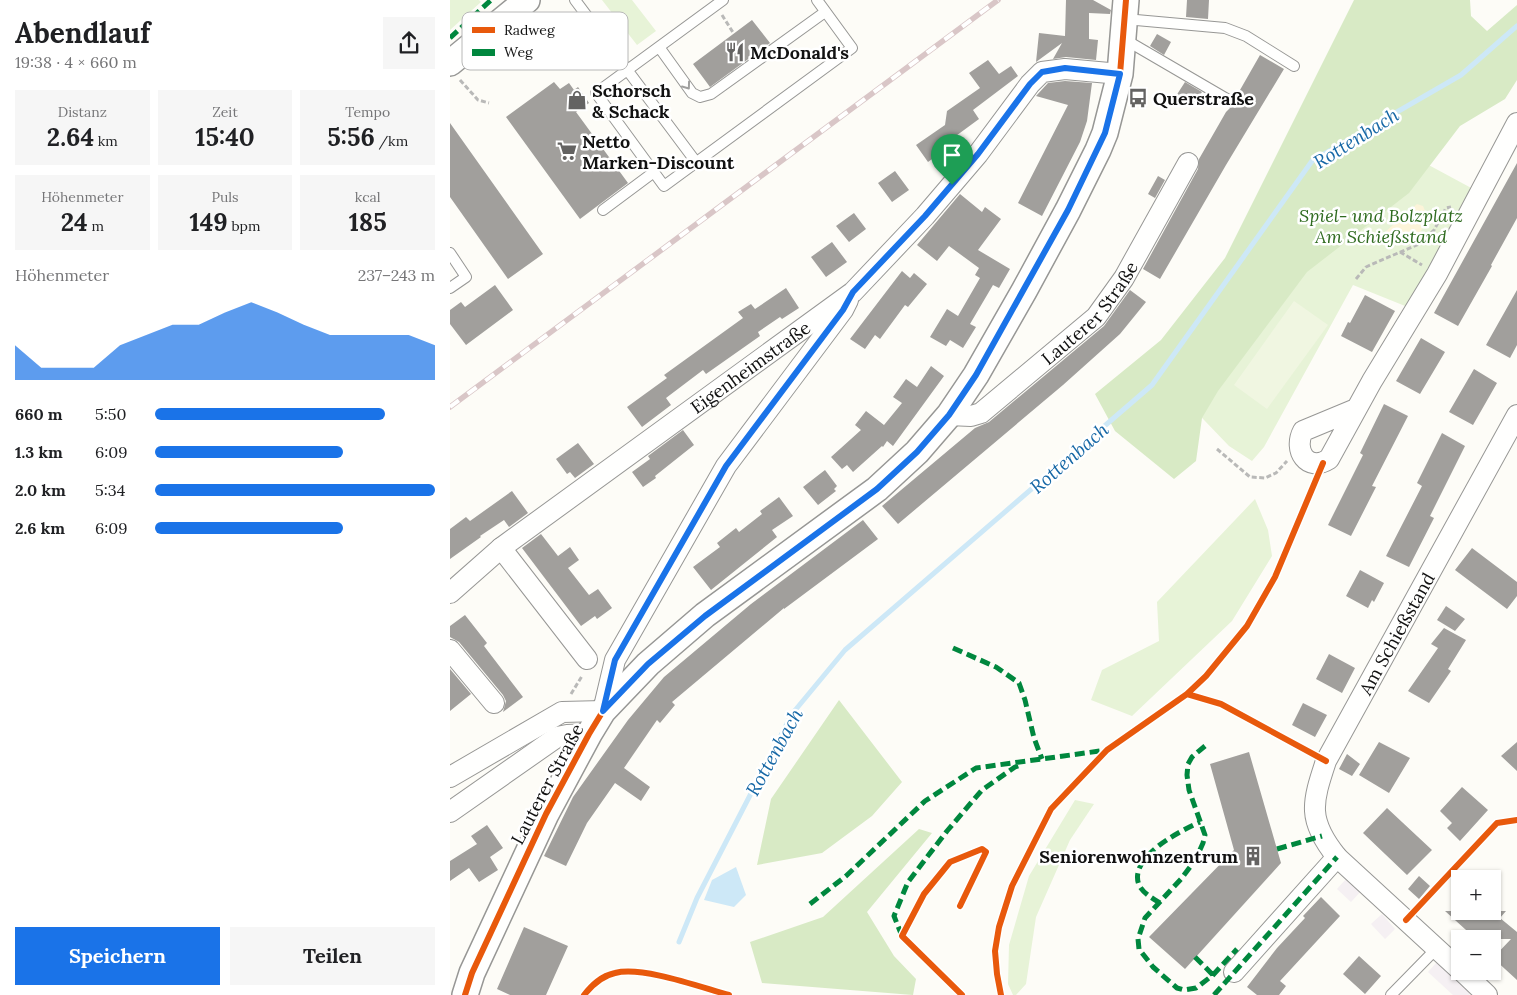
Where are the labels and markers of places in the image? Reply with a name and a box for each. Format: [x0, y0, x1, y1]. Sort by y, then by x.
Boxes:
restaurant icon: McDonald's [724, 41, 746, 63]
place label: McDonald's [750, 41, 849, 64]
place label: Schorsch & Schack [592, 79, 671, 123]
bus stop icon: Querstraße [1127, 87, 1149, 109]
place label: Querstraße [1153, 87, 1254, 110]
shop icon: Schorsch & Schack [566, 89, 588, 111]
place label: Netto Marken-Discount [582, 130, 735, 174]
pin [931, 134, 973, 185]
supermarket icon: Netto Marken-Discount [556, 140, 578, 162]
place label: Seniorenwohnzentrum [1039, 845, 1238, 868]
building icon: Seniorenwohnzentrum [1242, 845, 1264, 867]

